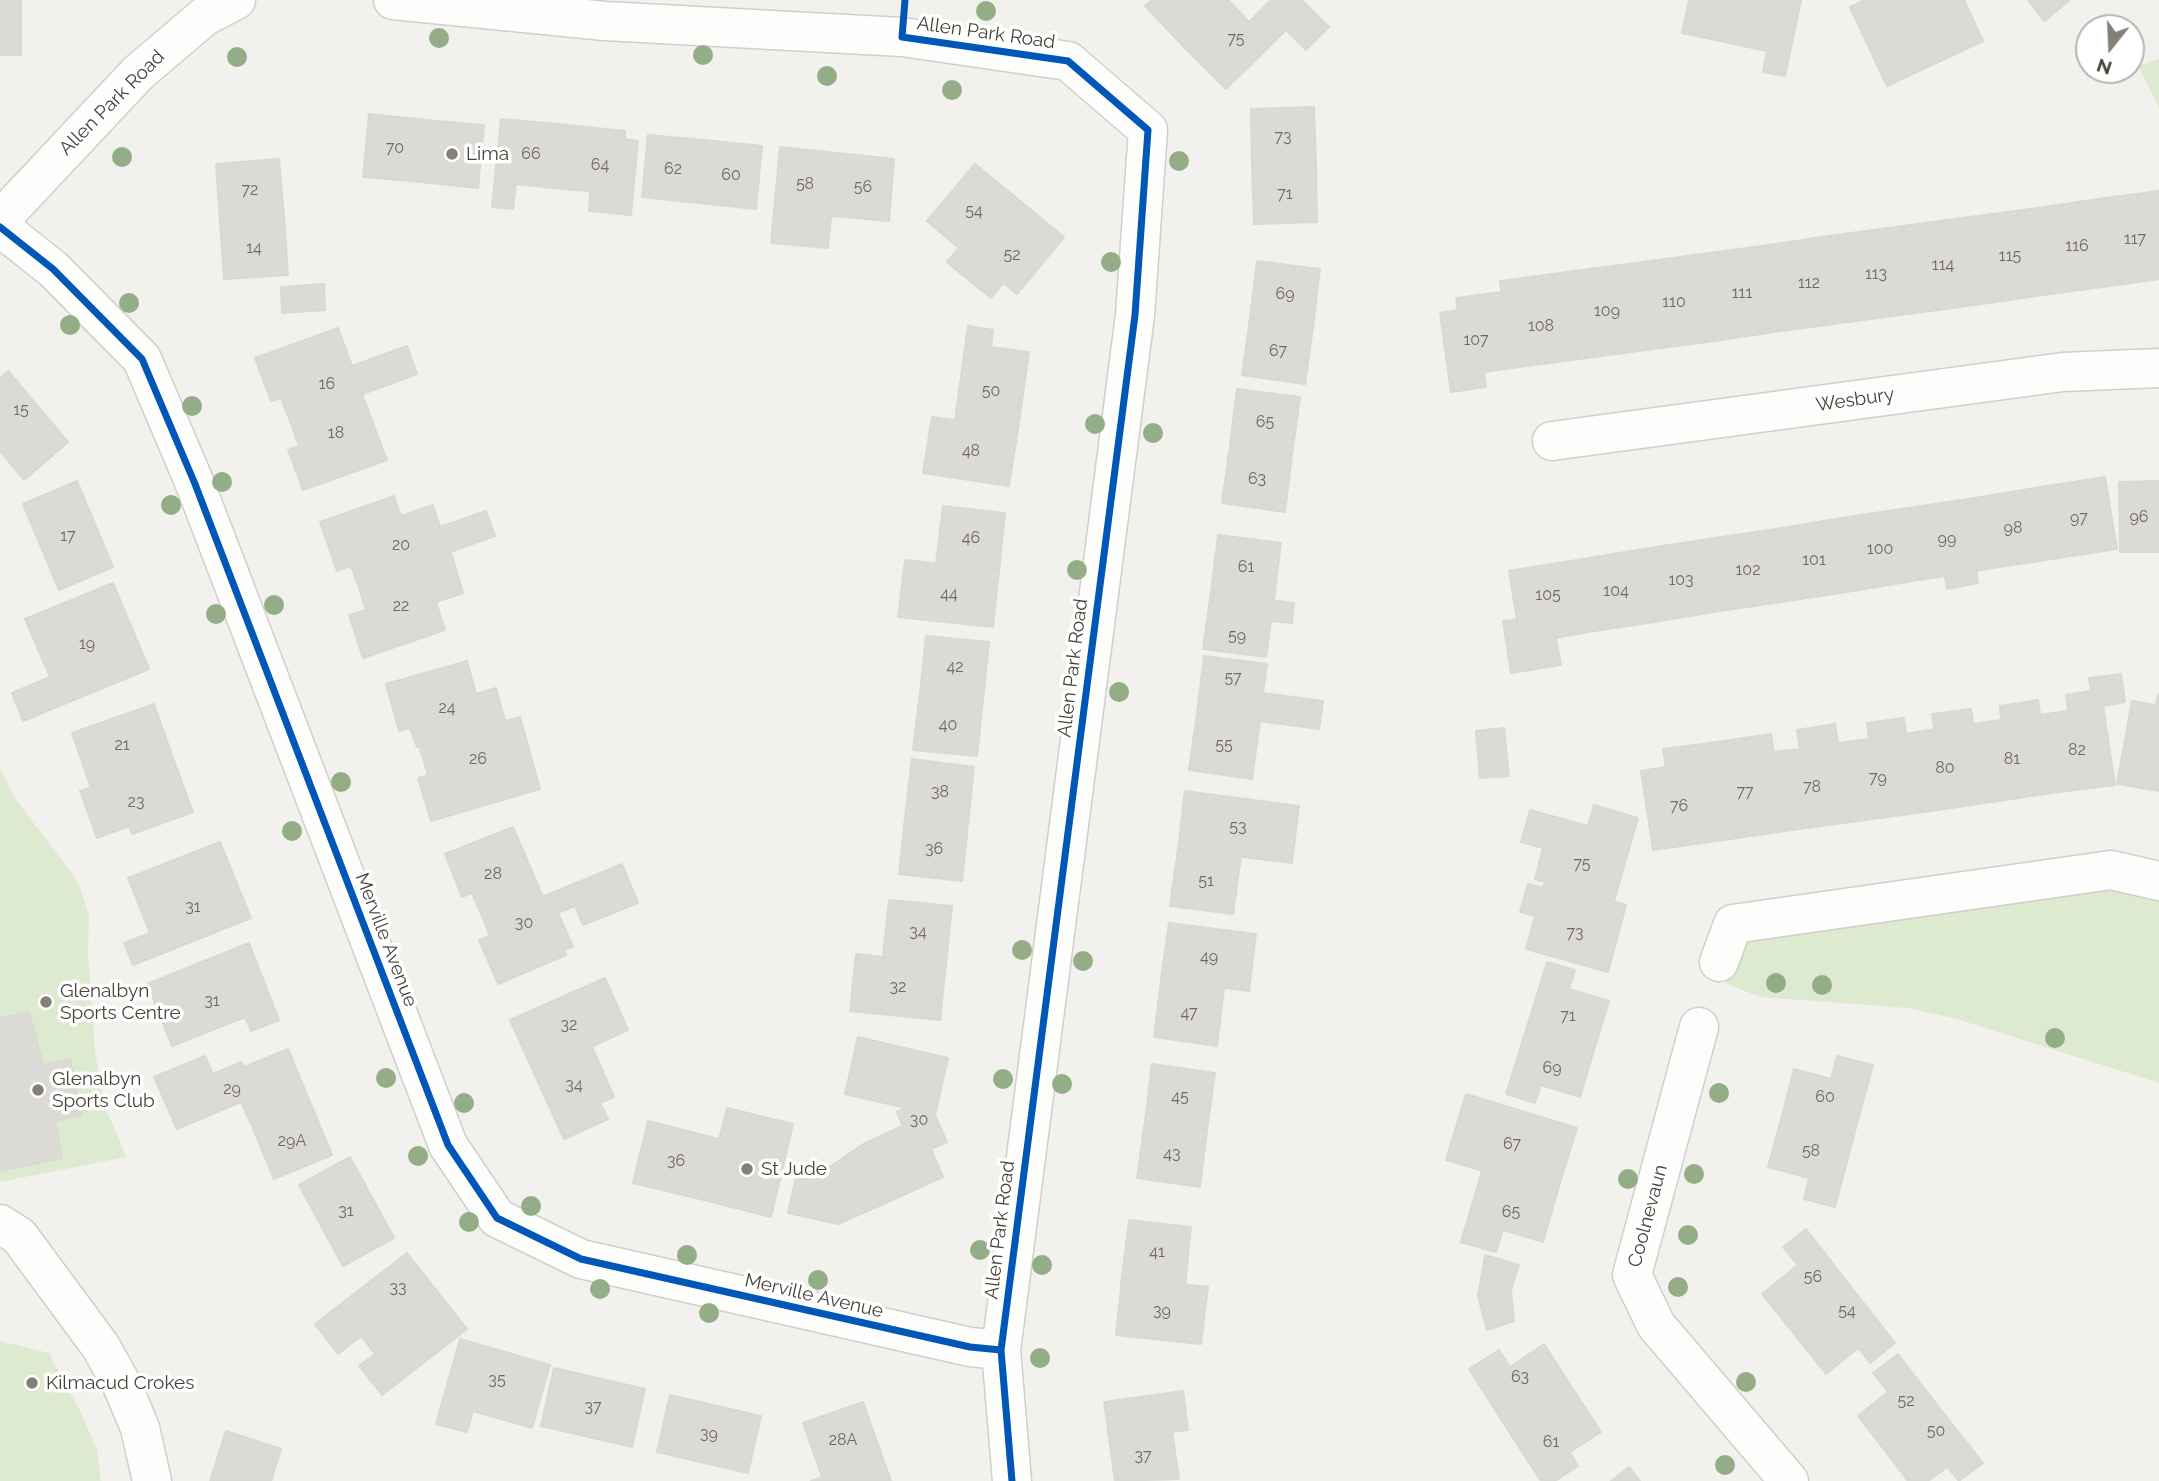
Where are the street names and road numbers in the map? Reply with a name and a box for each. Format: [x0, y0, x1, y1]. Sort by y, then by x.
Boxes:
street label: Allen Park Road [915, 12, 1057, 54]
street label: Allen Park Road [55, 46, 169, 160]
street label: Wesbury [1814, 383, 1896, 417]
street label: Allen Park Road [1053, 597, 1093, 739]
street label: Merville Avenue [350, 870, 422, 1010]
street label: Allen Park Road [980, 1159, 1020, 1301]
street label: Coolnevaun [1623, 1162, 1673, 1270]
street label: Merville Avenue [742, 1269, 886, 1323]

